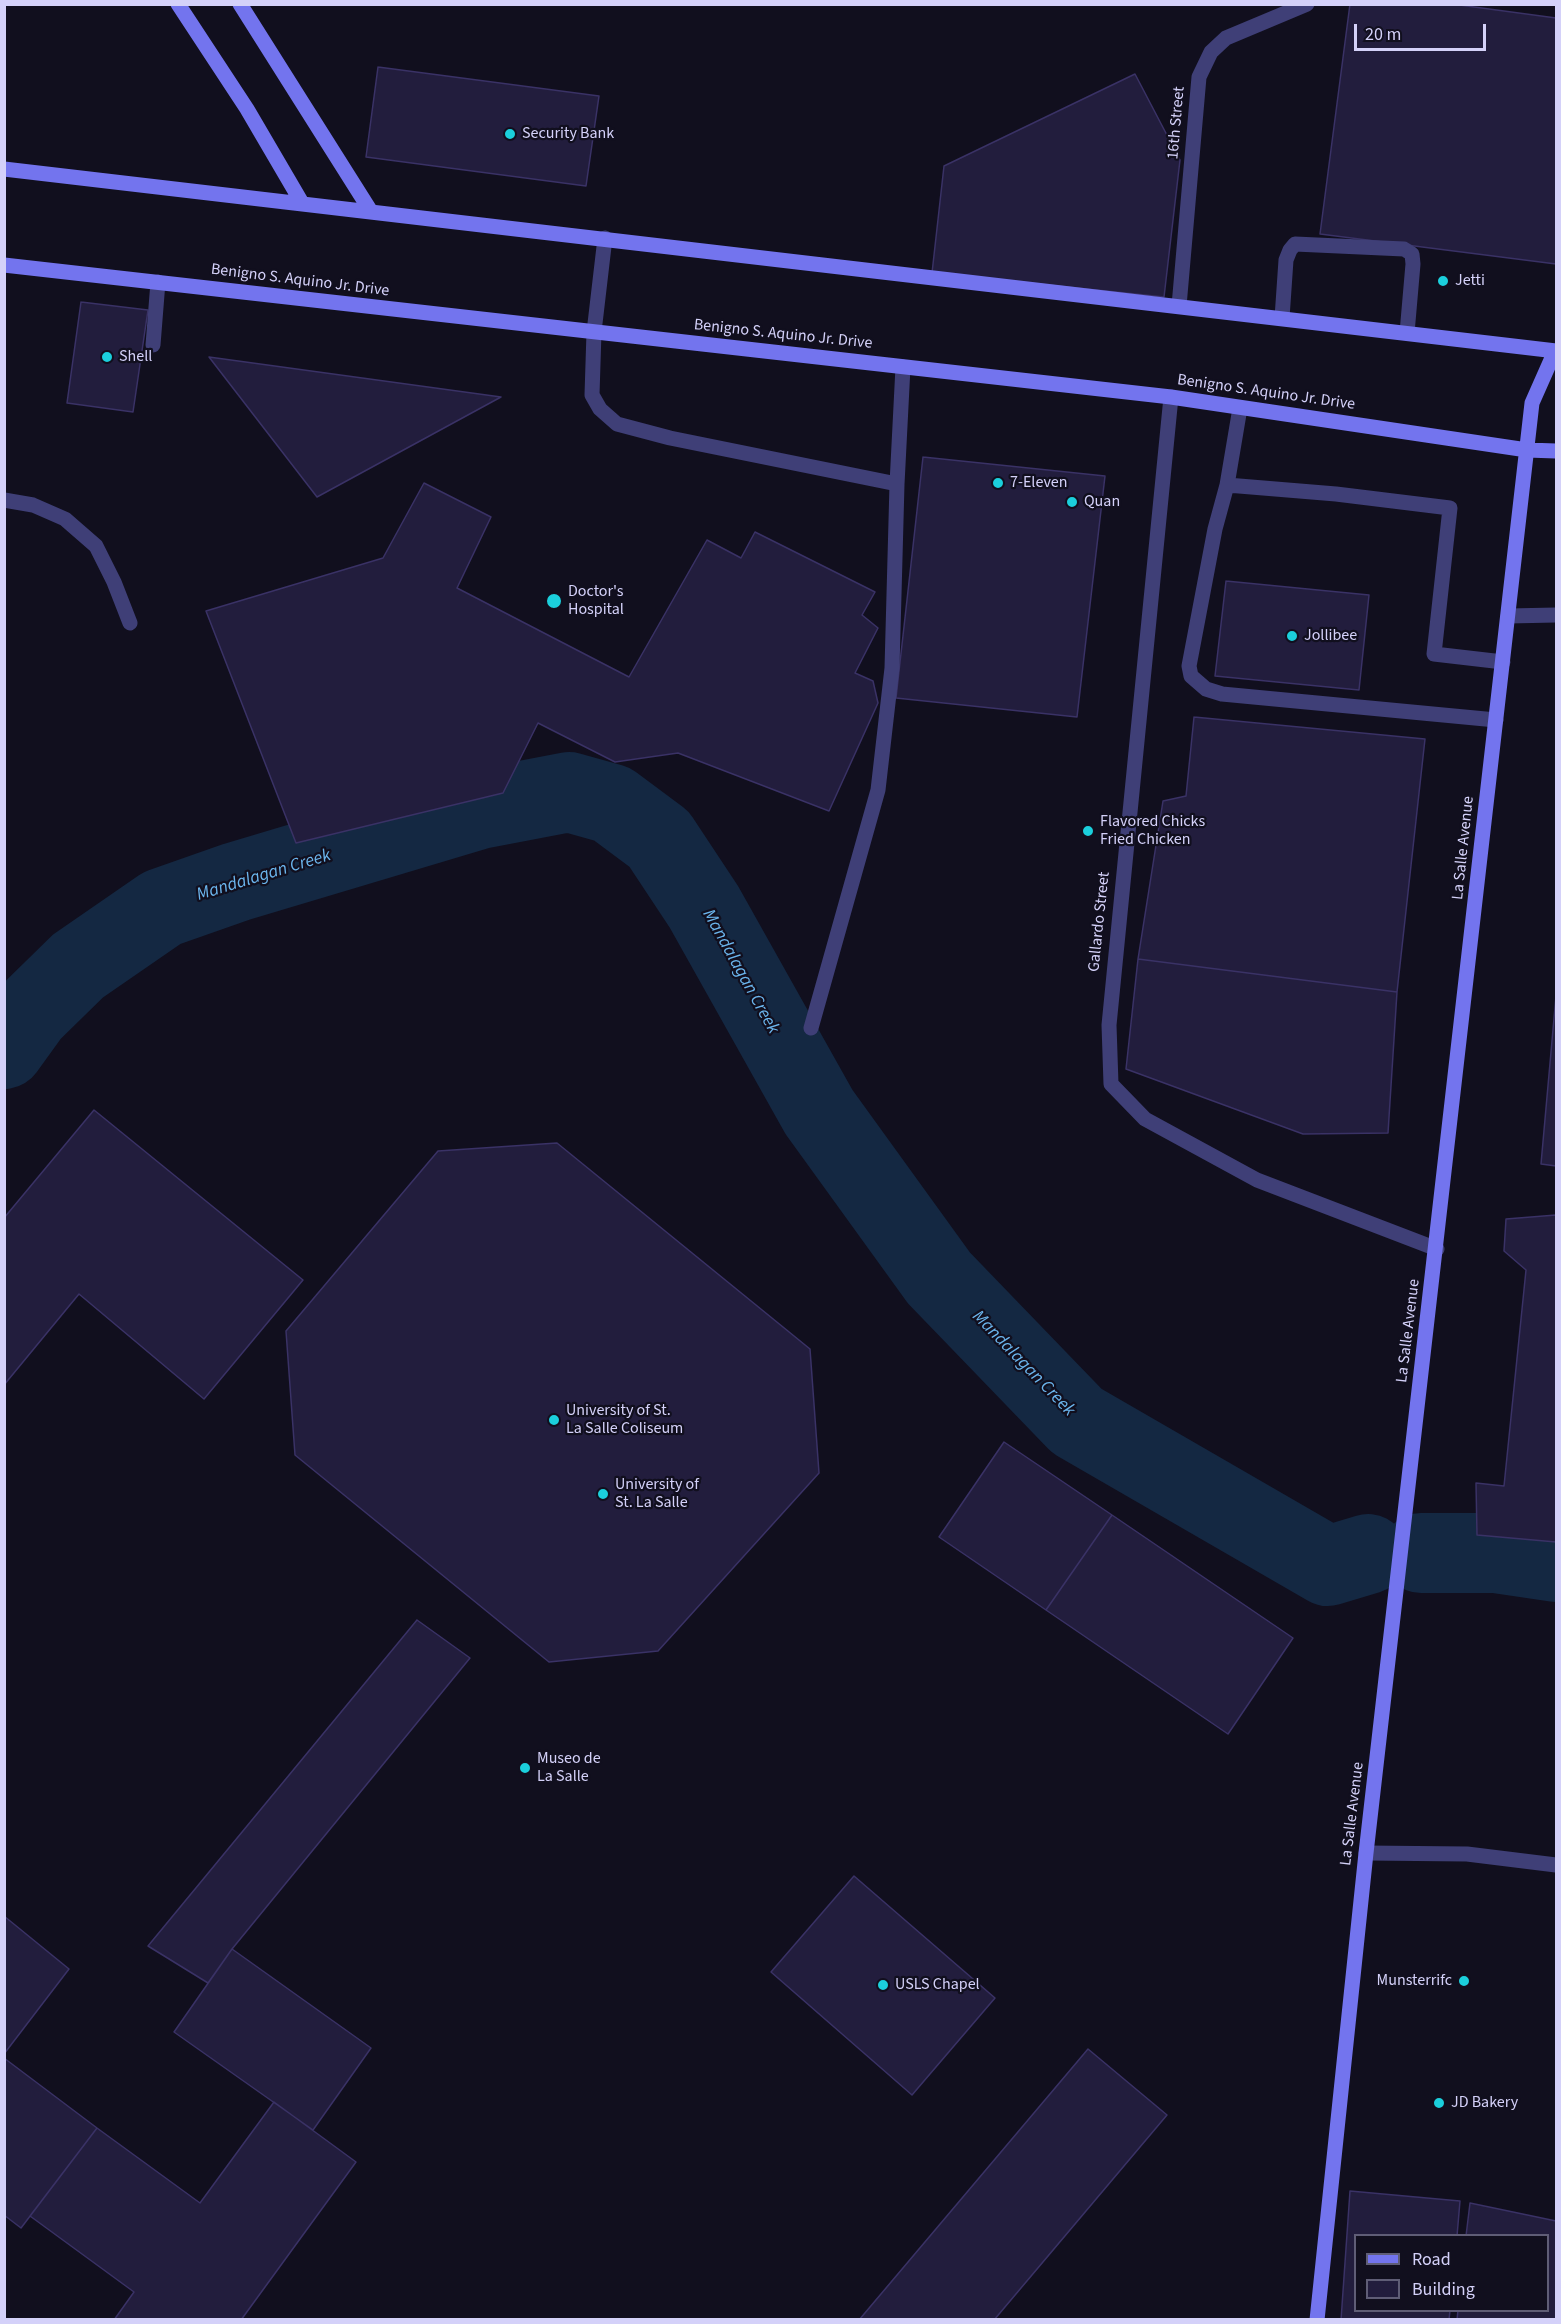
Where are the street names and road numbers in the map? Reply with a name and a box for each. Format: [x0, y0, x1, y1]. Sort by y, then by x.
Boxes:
street label: 16th Street [1164, 86, 1190, 160]
street label: Benigno S. Aquino Jr. Drive [210, 261, 390, 301]
street label: Benigno S. Aquino Jr. Drive [693, 316, 873, 354]
street label: Benigno S. Aquino Jr. Drive [1176, 371, 1356, 415]
street label: La Salle Avenue [1449, 795, 1479, 901]
street label: Gallardo Street [1085, 871, 1115, 973]
street label: La Salle Avenue [1393, 1278, 1425, 1384]
street label: La Salle Avenue [1337, 1761, 1369, 1867]

